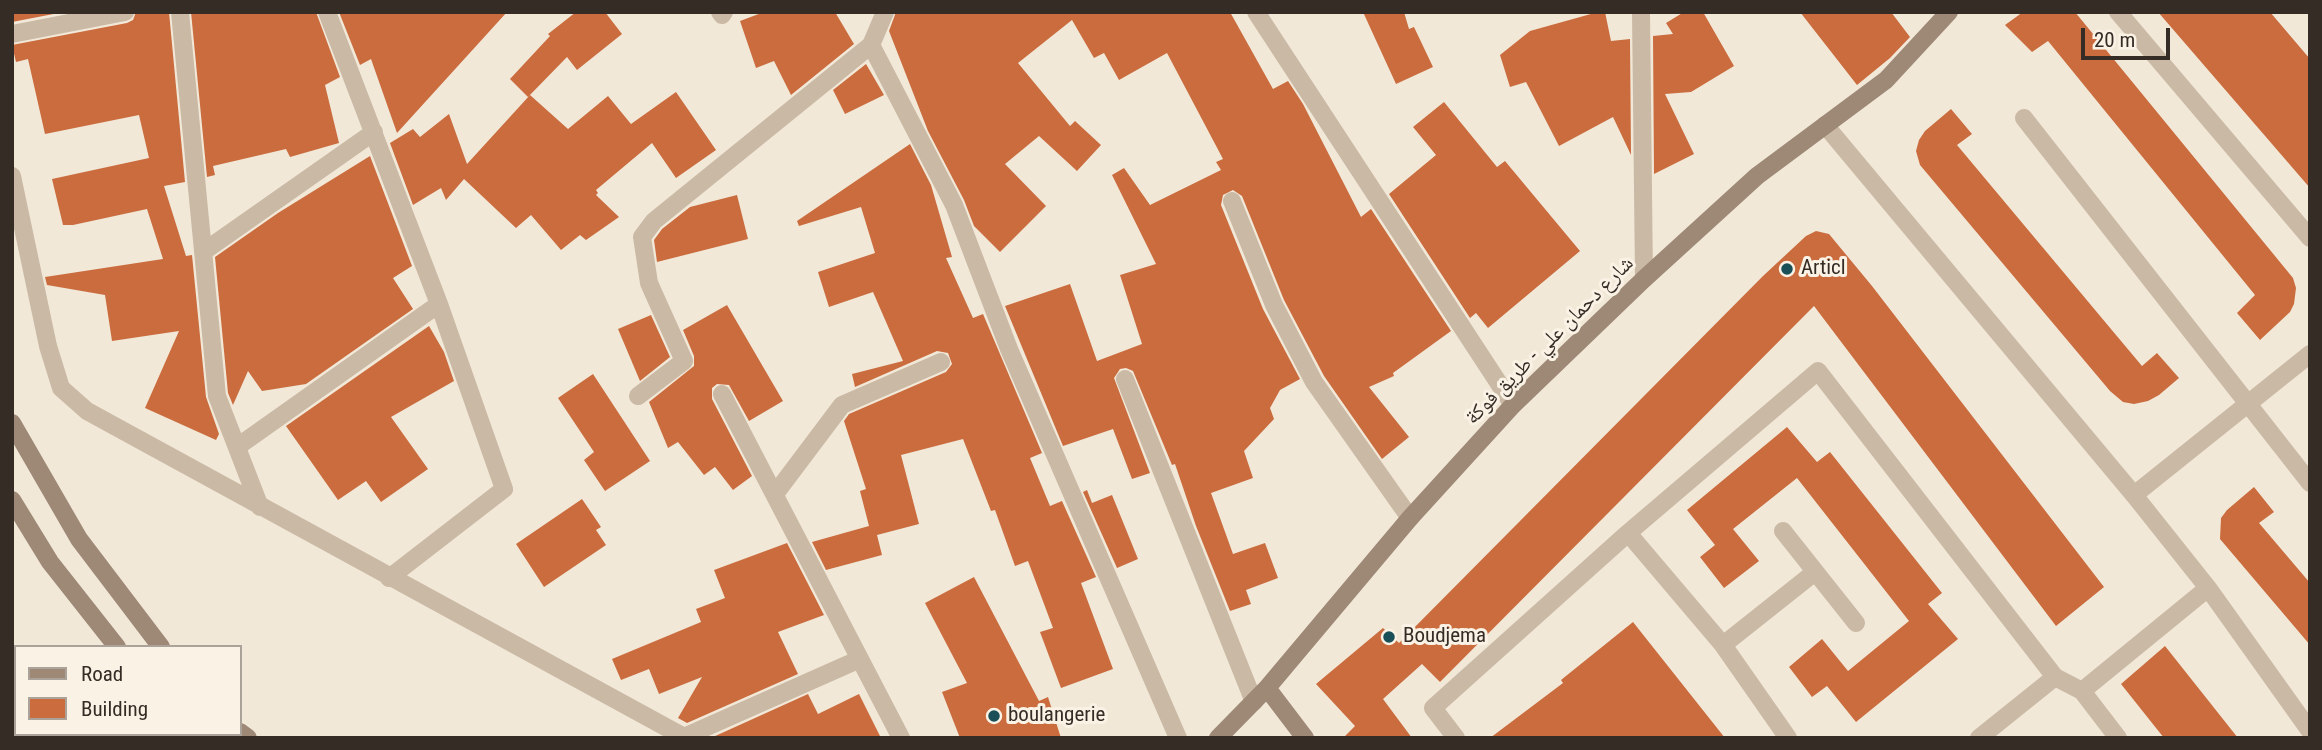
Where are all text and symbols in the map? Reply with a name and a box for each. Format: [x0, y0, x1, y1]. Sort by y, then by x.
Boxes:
scale bar [2084, 14, 2173, 58]
text: 20 m [2094, 28, 2135, 52]
street label: شارع دحمان علي - طريق فوكة [1461, 252, 1639, 430]
place label: Articl [1801, 256, 1846, 282]
marker: Articl [1779, 261, 1795, 277]
place label: Boudjema [1403, 624, 1486, 650]
marker: Boudjema [1381, 629, 1397, 645]
legend [14, 645, 242, 736]
text: Road [81, 662, 123, 686]
text: Building [81, 697, 148, 721]
place label: boulangerie [1008, 703, 1105, 729]
marker: boulangerie [986, 708, 1002, 724]

